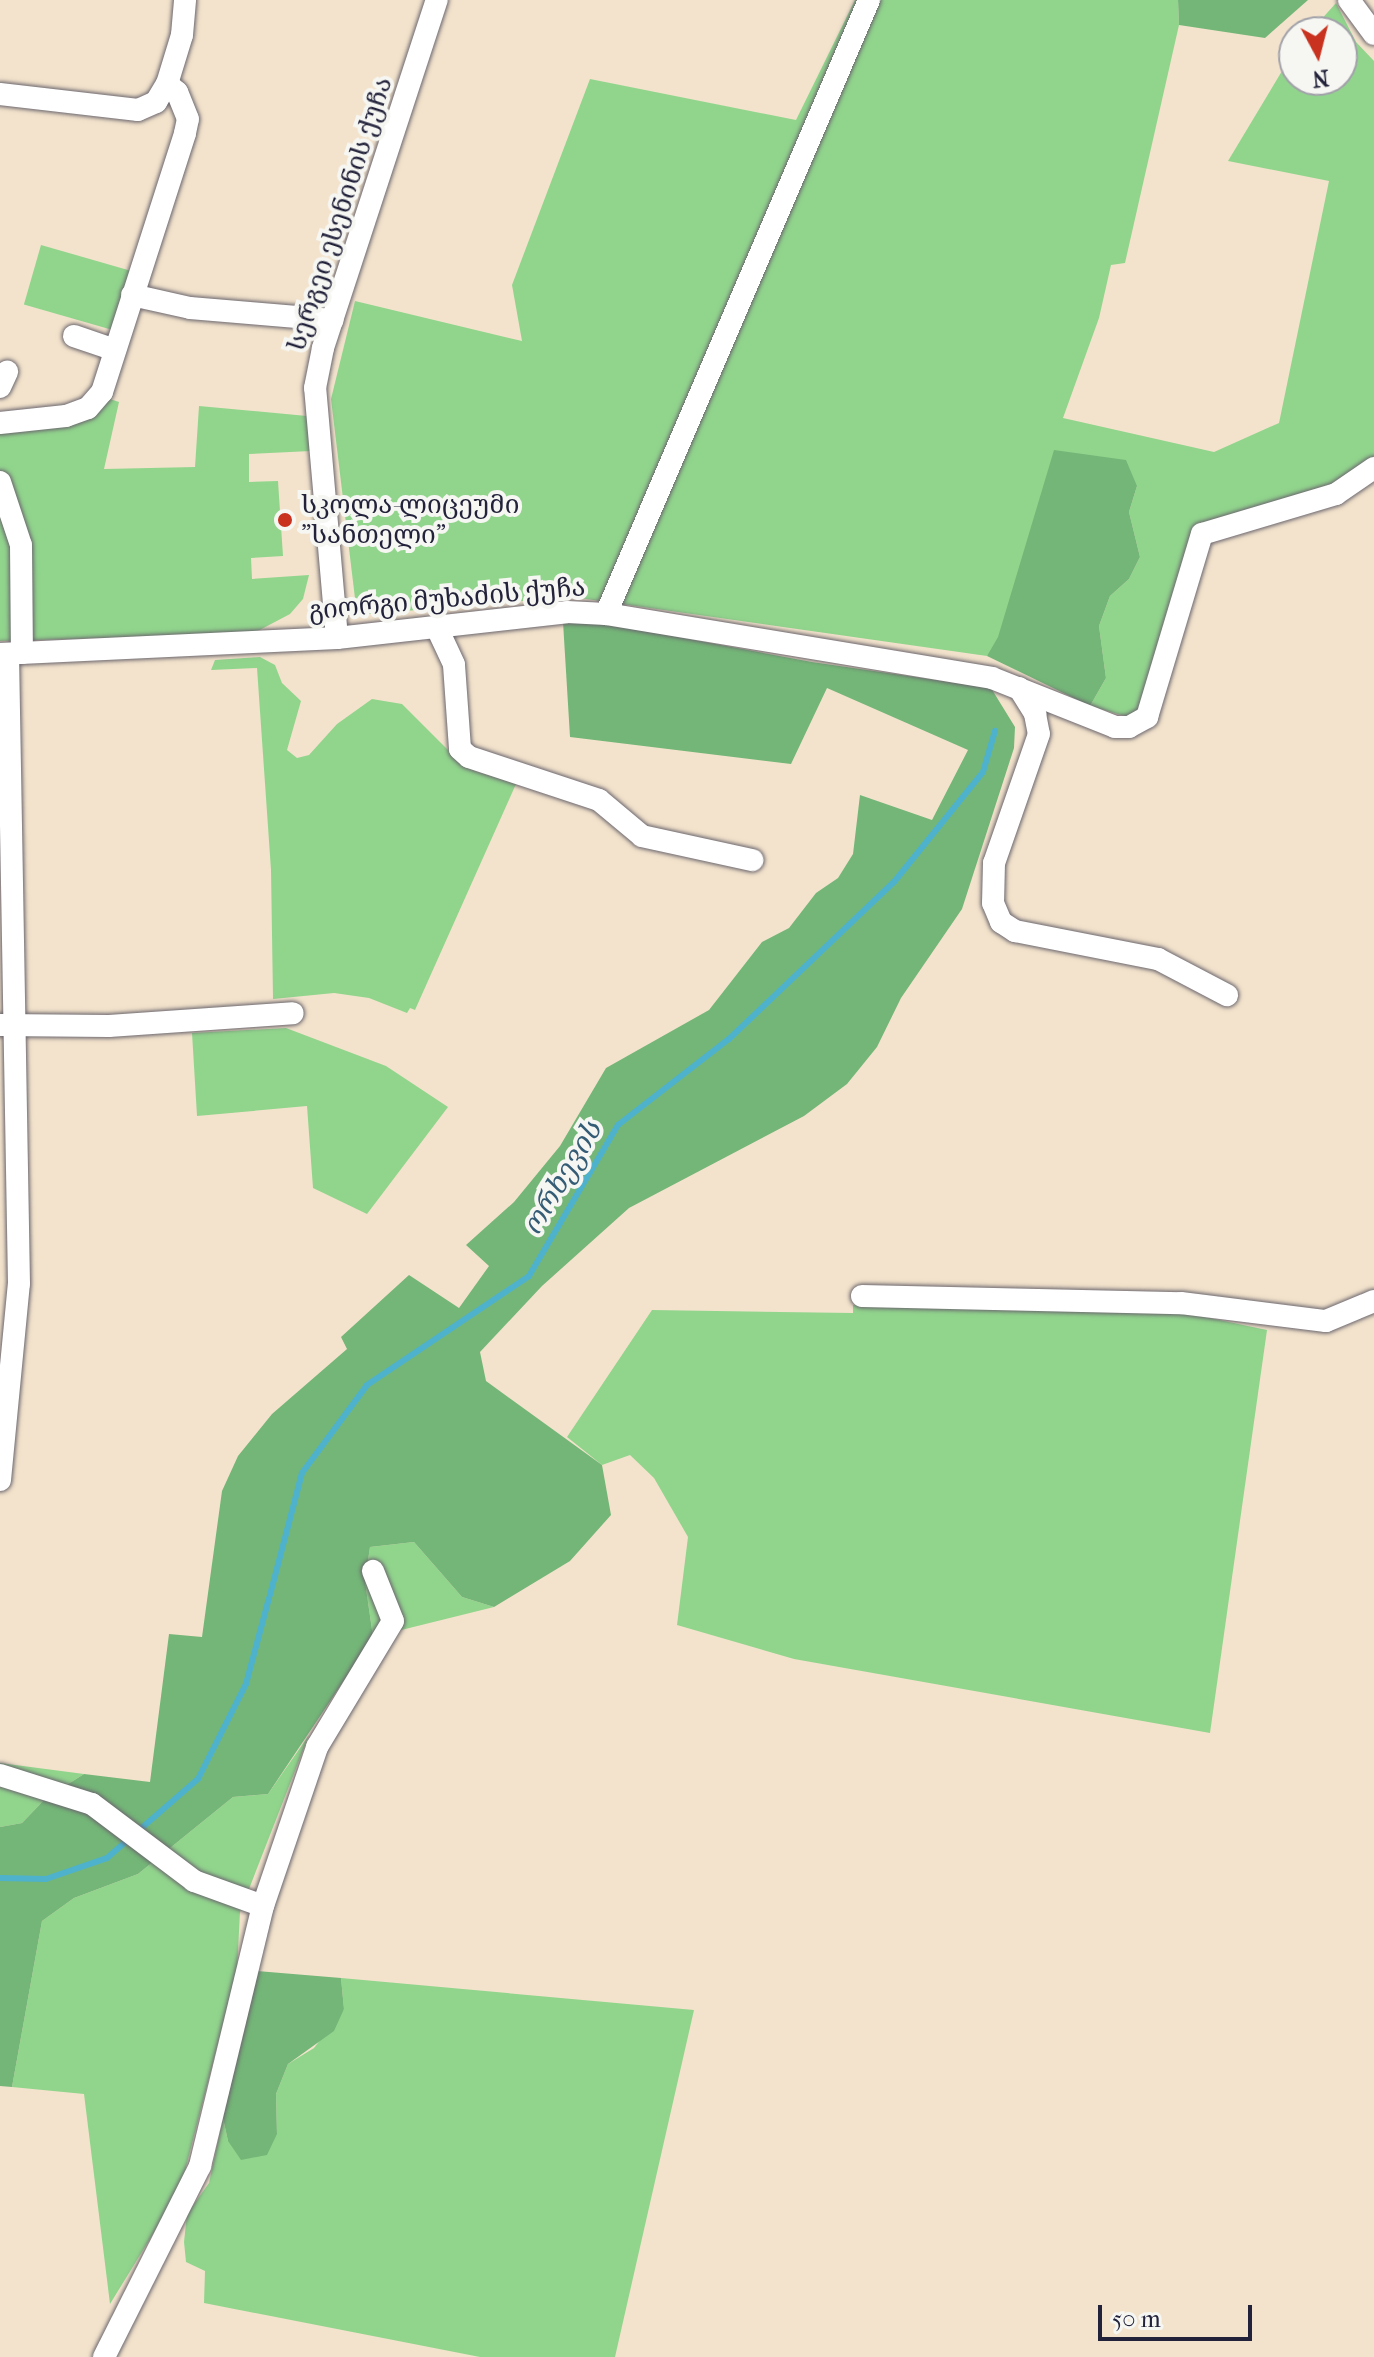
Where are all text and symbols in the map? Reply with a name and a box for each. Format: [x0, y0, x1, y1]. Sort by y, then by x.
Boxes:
north arrow [1278, 16, 1358, 96]
text: N [1311, 64, 1331, 92]
street label: სერგეი ესენინის ქუჩა [281, 73, 399, 355]
place label: სკოლა-ლიცეუმი "სანთელი" [301, 489, 520, 550]
marker: სკოლა-ლიცეუმი "სანთელი" [276, 511, 294, 529]
street label: გიორგი მუხაძის ქუჩა [307, 571, 587, 627]
water label: ორხევის [515, 1115, 609, 1241]
scale bar [1102, 2289, 1256, 2339]
text: 50 m [1112, 2305, 1161, 2333]

